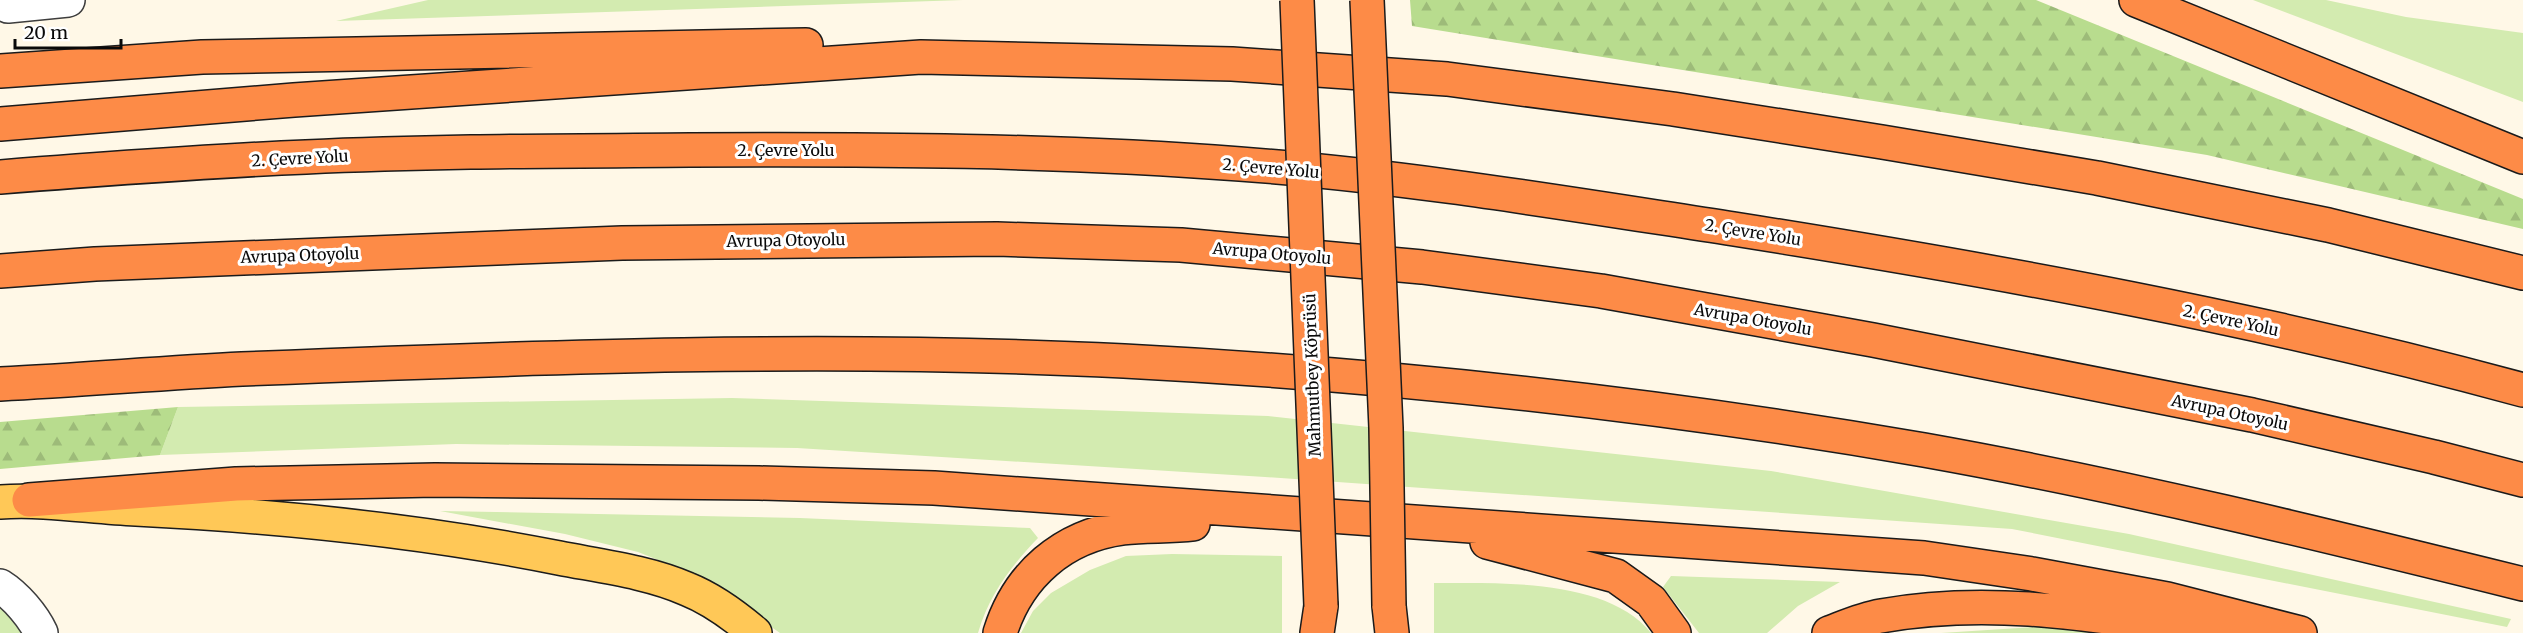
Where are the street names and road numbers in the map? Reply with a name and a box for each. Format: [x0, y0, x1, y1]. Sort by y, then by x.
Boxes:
street label: 2. Çevre Yolu [737, 140, 835, 160]
street label: 2. Çevre Yolu [251, 145, 349, 171]
street label: 2. Çevre Yolu [1222, 154, 1320, 182]
street label: 2. Çevre Yolu [1703, 215, 1803, 249]
street label: Avrupa Otoyolu [725, 229, 846, 251]
street label: Avrupa Otoyolu [1211, 238, 1332, 268]
street label: Avrupa Otoyolu [239, 243, 360, 267]
street label: Mahmutbey Köprüsü [1299, 293, 1325, 457]
street label: Avrupa Otoyolu [1692, 299, 1813, 339]
street label: 2. Çevre Yolu [2181, 300, 2281, 340]
street label: Avrupa Otoyolu [2169, 390, 2290, 434]

